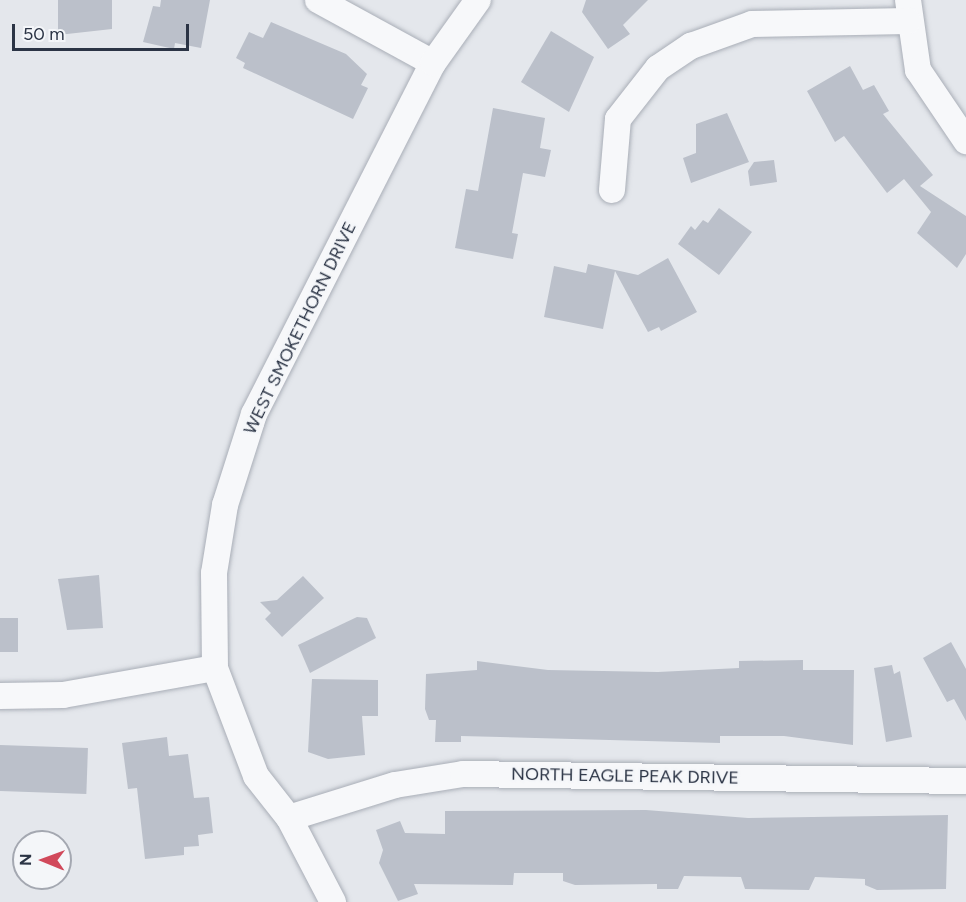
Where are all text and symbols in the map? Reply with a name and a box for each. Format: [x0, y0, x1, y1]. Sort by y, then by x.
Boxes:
scale bar [15, 12, 192, 50]
text: 50 m [23, 23, 65, 45]
street label: WEST SMOKETHORN DRIVE [239, 218, 361, 438]
street label: NORTH EAGLE PEAK DRIVE [511, 763, 739, 789]
north arrow [12, 830, 72, 890]
text: N [16, 853, 35, 866]

